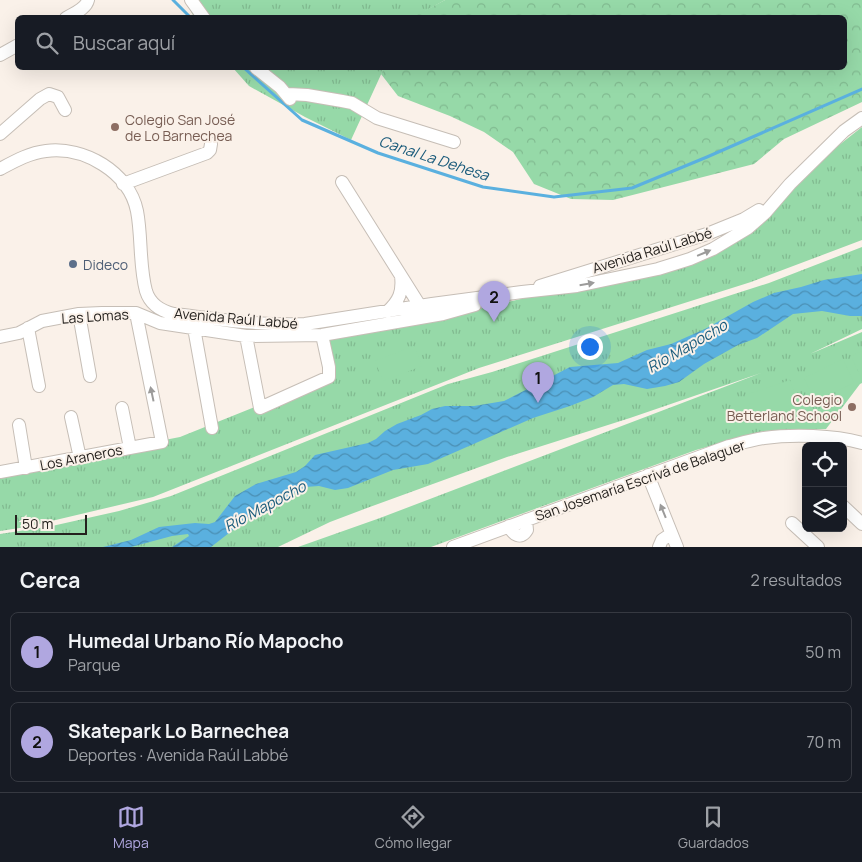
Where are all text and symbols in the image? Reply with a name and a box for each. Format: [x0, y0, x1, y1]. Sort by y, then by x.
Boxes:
search box [15, 15, 847, 70]
icon: search [33, 29, 61, 57]
text: Buscar aquí [73, 30, 175, 56]
place label: Colegio San José de Lo Barnechea [125, 110, 235, 145]
marker: Colegio San José de Lo Barnechea [109, 121, 121, 133]
water label: Canal La Dehesa [376, 130, 492, 186]
street label: Avenida Raúl Labbé [590, 223, 714, 277]
one-way arrow [697, 249, 711, 257]
place label: Dideco [83, 255, 128, 274]
marker: Dideco [67, 258, 79, 270]
one-way arrow [580, 280, 596, 288]
pin: 2 [478, 281, 510, 322]
street label: Avenida Raúl Labbé [173, 303, 299, 333]
street label: Las Lomas [61, 304, 129, 328]
water label: Río Mapocho [643, 314, 732, 377]
your location [577, 334, 603, 360]
pin: 1 [522, 362, 554, 403]
one-way arrow [148, 387, 156, 402]
place label: Colegio Betterland School [727, 390, 842, 425]
marker: Colegio Betterland School [846, 401, 858, 413]
street label: San Josemaría Escrivá de Balaguer [532, 435, 748, 525]
street label: Los Araneros [38, 440, 124, 474]
map controls [802, 442, 847, 532]
button: locate [802, 442, 847, 487]
water label: Río Mapocho [221, 475, 310, 536]
button: layers [802, 487, 847, 532]
one-way arrow [658, 504, 666, 518]
scale bar [15, 512, 88, 535]
text: 50 m [22, 514, 53, 533]
text: Cerca [20, 566, 80, 594]
text: 2 resultados [751, 569, 842, 591]
text: Humedal Urbano Río Mapocho [68, 628, 344, 654]
text: 1 [33, 641, 41, 663]
text: 50 m [805, 641, 841, 663]
text: Parque [68, 654, 120, 676]
text: Skatepark Lo Barnechea [68, 718, 289, 744]
text: 2 [32, 731, 42, 753]
text: 70 m [806, 731, 841, 753]
text: Deportes · Avenida Raúl Labbé [68, 744, 288, 766]
tab: Mapa [113, 803, 149, 852]
tab: Cómo llegar [375, 803, 452, 852]
tab: Guardados [678, 803, 749, 852]

